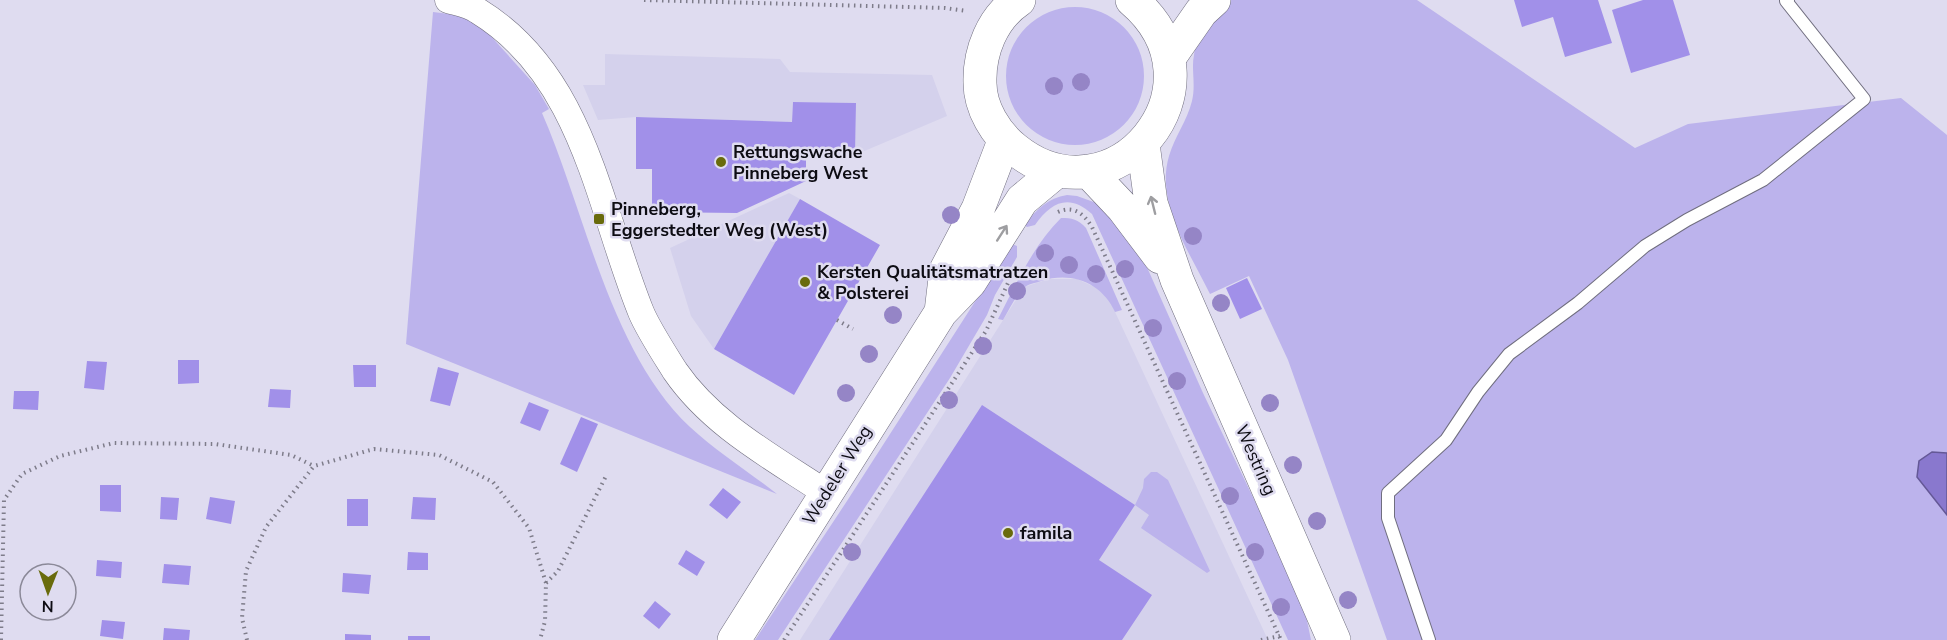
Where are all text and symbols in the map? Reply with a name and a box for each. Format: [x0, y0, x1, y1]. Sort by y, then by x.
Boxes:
place label: Rettungswache Pinneberg West [733, 140, 868, 185]
marker: Rettungswache Pinneberg West [714, 155, 728, 169]
one-way arrow [1146, 196, 1158, 215]
place label: Pinneberg, Eggerstedter Weg (West) [611, 197, 828, 242]
marker: Pinneberg, Eggerstedter Weg (West) [592, 212, 606, 226]
one-way arrow [996, 225, 1008, 242]
place label: Kersten Qualitätsmatratzen & Polsterei [817, 260, 1048, 305]
marker: Kersten Qualitätsmatratzen & Polsterei [798, 275, 812, 289]
street label: Wedeler Weg [797, 421, 877, 529]
street label: Westring [1230, 421, 1282, 499]
place label: famila [1020, 521, 1072, 545]
marker: famila [1001, 526, 1015, 540]
north arrow [18, 562, 78, 622]
text: N [42, 595, 54, 617]

